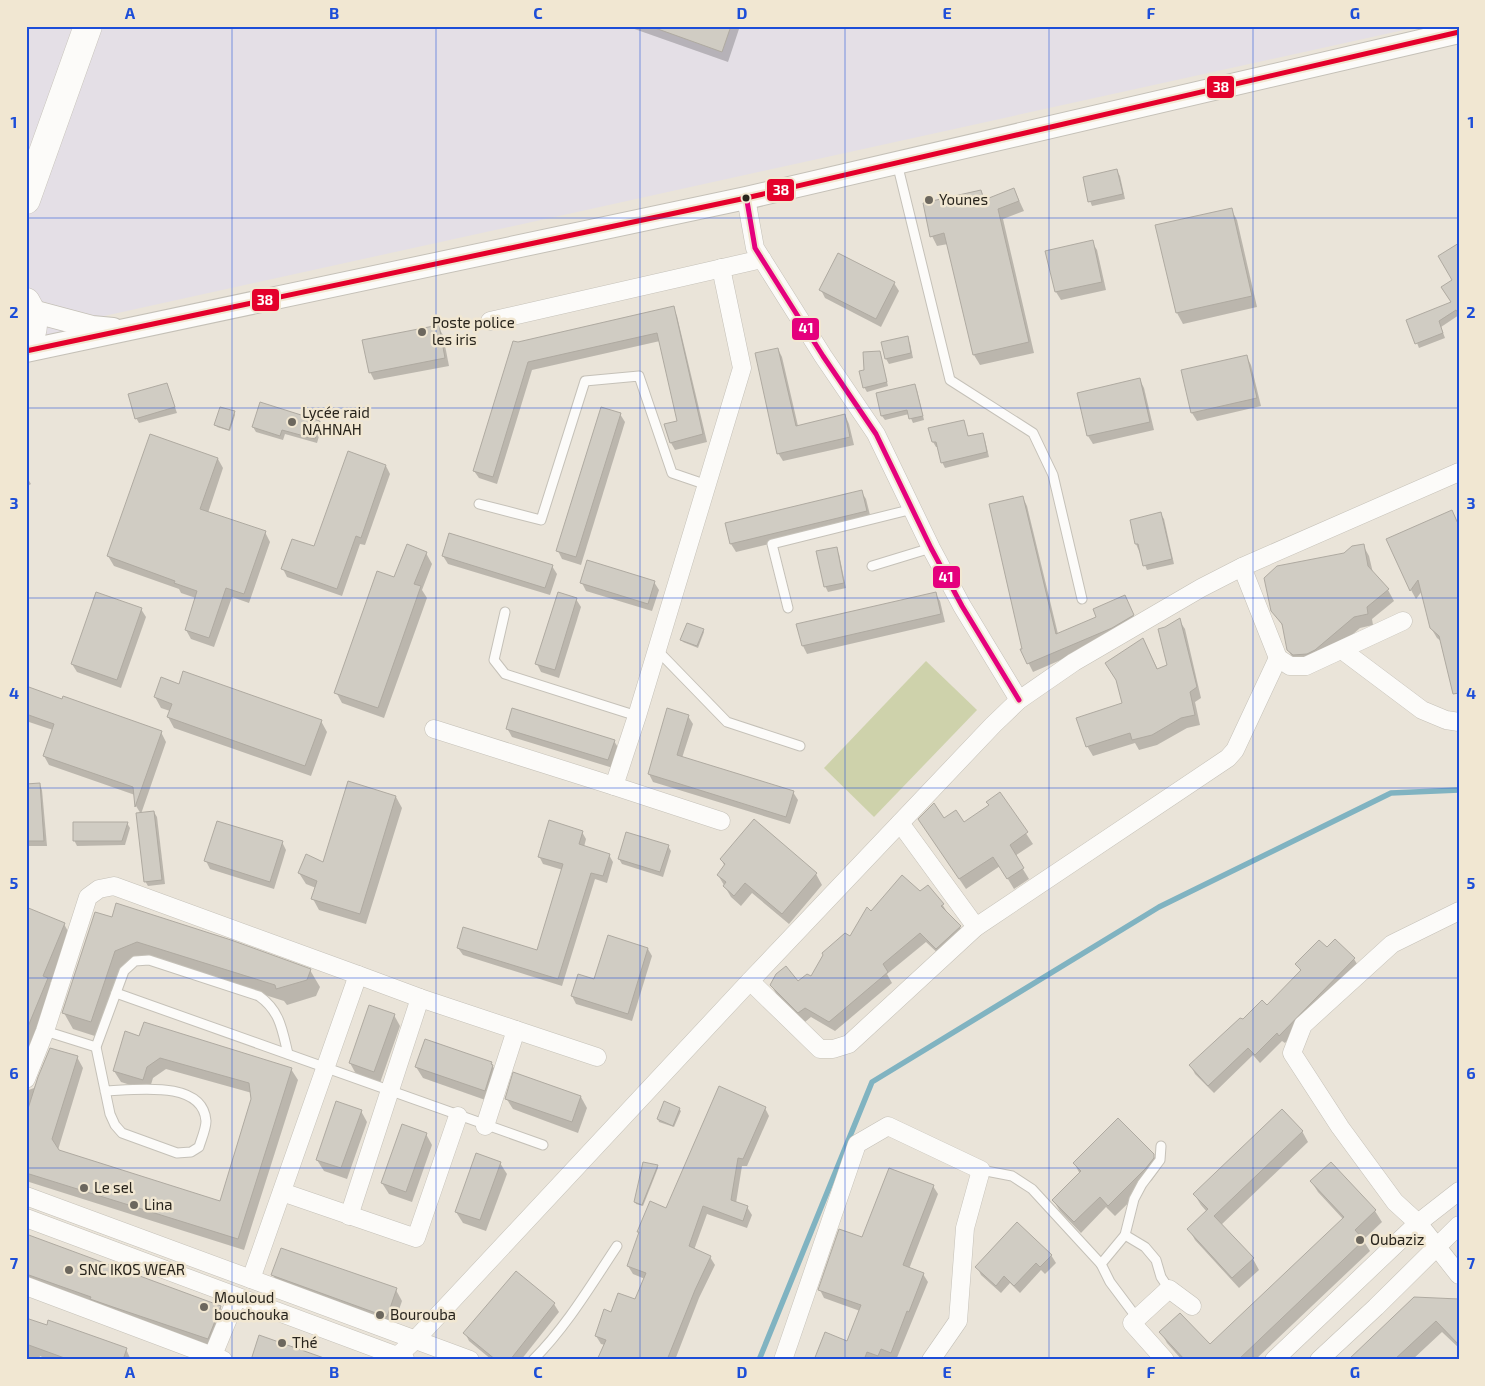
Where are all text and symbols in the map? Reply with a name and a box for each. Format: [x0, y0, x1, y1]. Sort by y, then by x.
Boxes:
text: A [125, 3, 136, 22]
text: B [329, 3, 339, 22]
text: C [533, 3, 543, 22]
text: D [737, 3, 748, 22]
text: E [942, 3, 952, 22]
text: F [1147, 3, 1156, 22]
text: G [1350, 3, 1360, 22]
line badge: 38 [1206, 75, 1235, 99]
text: 38 [1213, 78, 1229, 95]
text: 1 [11, 112, 17, 131]
text: 1 [1468, 112, 1474, 131]
line badge: 38 [766, 178, 795, 202]
text: 38 [773, 181, 789, 198]
place label: Younes [939, 190, 988, 208]
unlabelled marker [741, 193, 751, 203]
marker: Younes [923, 194, 935, 206]
line badge: 38 [251, 288, 280, 312]
text: 38 [257, 291, 273, 308]
text: 2 [9, 302, 19, 321]
text: 2 [1466, 302, 1476, 321]
place label: Poste police les iris [432, 313, 515, 348]
line badge: 41 [791, 317, 820, 341]
text: 41 [799, 319, 813, 336]
marker: Poste police les iris [416, 326, 428, 338]
place label: Lycée raid NAHNAH [302, 403, 370, 438]
marker: Lycée raid NAHNAH [286, 416, 298, 428]
text: 3 [9, 493, 19, 512]
text: 3 [1466, 493, 1476, 512]
line badge: 41 [932, 565, 961, 589]
text: 41 [939, 568, 953, 585]
text: 4 [9, 683, 19, 702]
text: 4 [1466, 683, 1476, 702]
text: 5 [10, 873, 19, 892]
text: 5 [1467, 873, 1476, 892]
text: 6 [9, 1063, 19, 1082]
text: 6 [1466, 1063, 1476, 1082]
place label: Le sel [94, 1178, 134, 1196]
marker: Le sel [78, 1182, 90, 1194]
place label: Lina [144, 1195, 172, 1213]
marker: Lina [128, 1199, 140, 1211]
place label: Oubaziz [1370, 1230, 1424, 1248]
marker: Oubaziz [1354, 1234, 1366, 1246]
text: 7 [10, 1253, 19, 1272]
text: 7 [1467, 1253, 1476, 1272]
place label: SNC IKOS WEAR [79, 1260, 185, 1278]
marker: SNC IKOS WEAR [63, 1264, 75, 1276]
place label: Mouloud bouchouka [214, 1288, 289, 1323]
marker: Mouloud bouchouka [198, 1301, 210, 1313]
place label: Bourouba [390, 1305, 456, 1323]
marker: Bourouba [374, 1309, 386, 1321]
place label: Thé [292, 1333, 318, 1351]
marker: Thé [276, 1337, 288, 1349]
text: A [125, 1362, 136, 1381]
text: B [329, 1362, 339, 1381]
text: C [533, 1362, 543, 1381]
text: D [737, 1362, 748, 1381]
text: E [942, 1362, 952, 1381]
text: F [1147, 1362, 1156, 1381]
text: G [1350, 1362, 1360, 1381]

